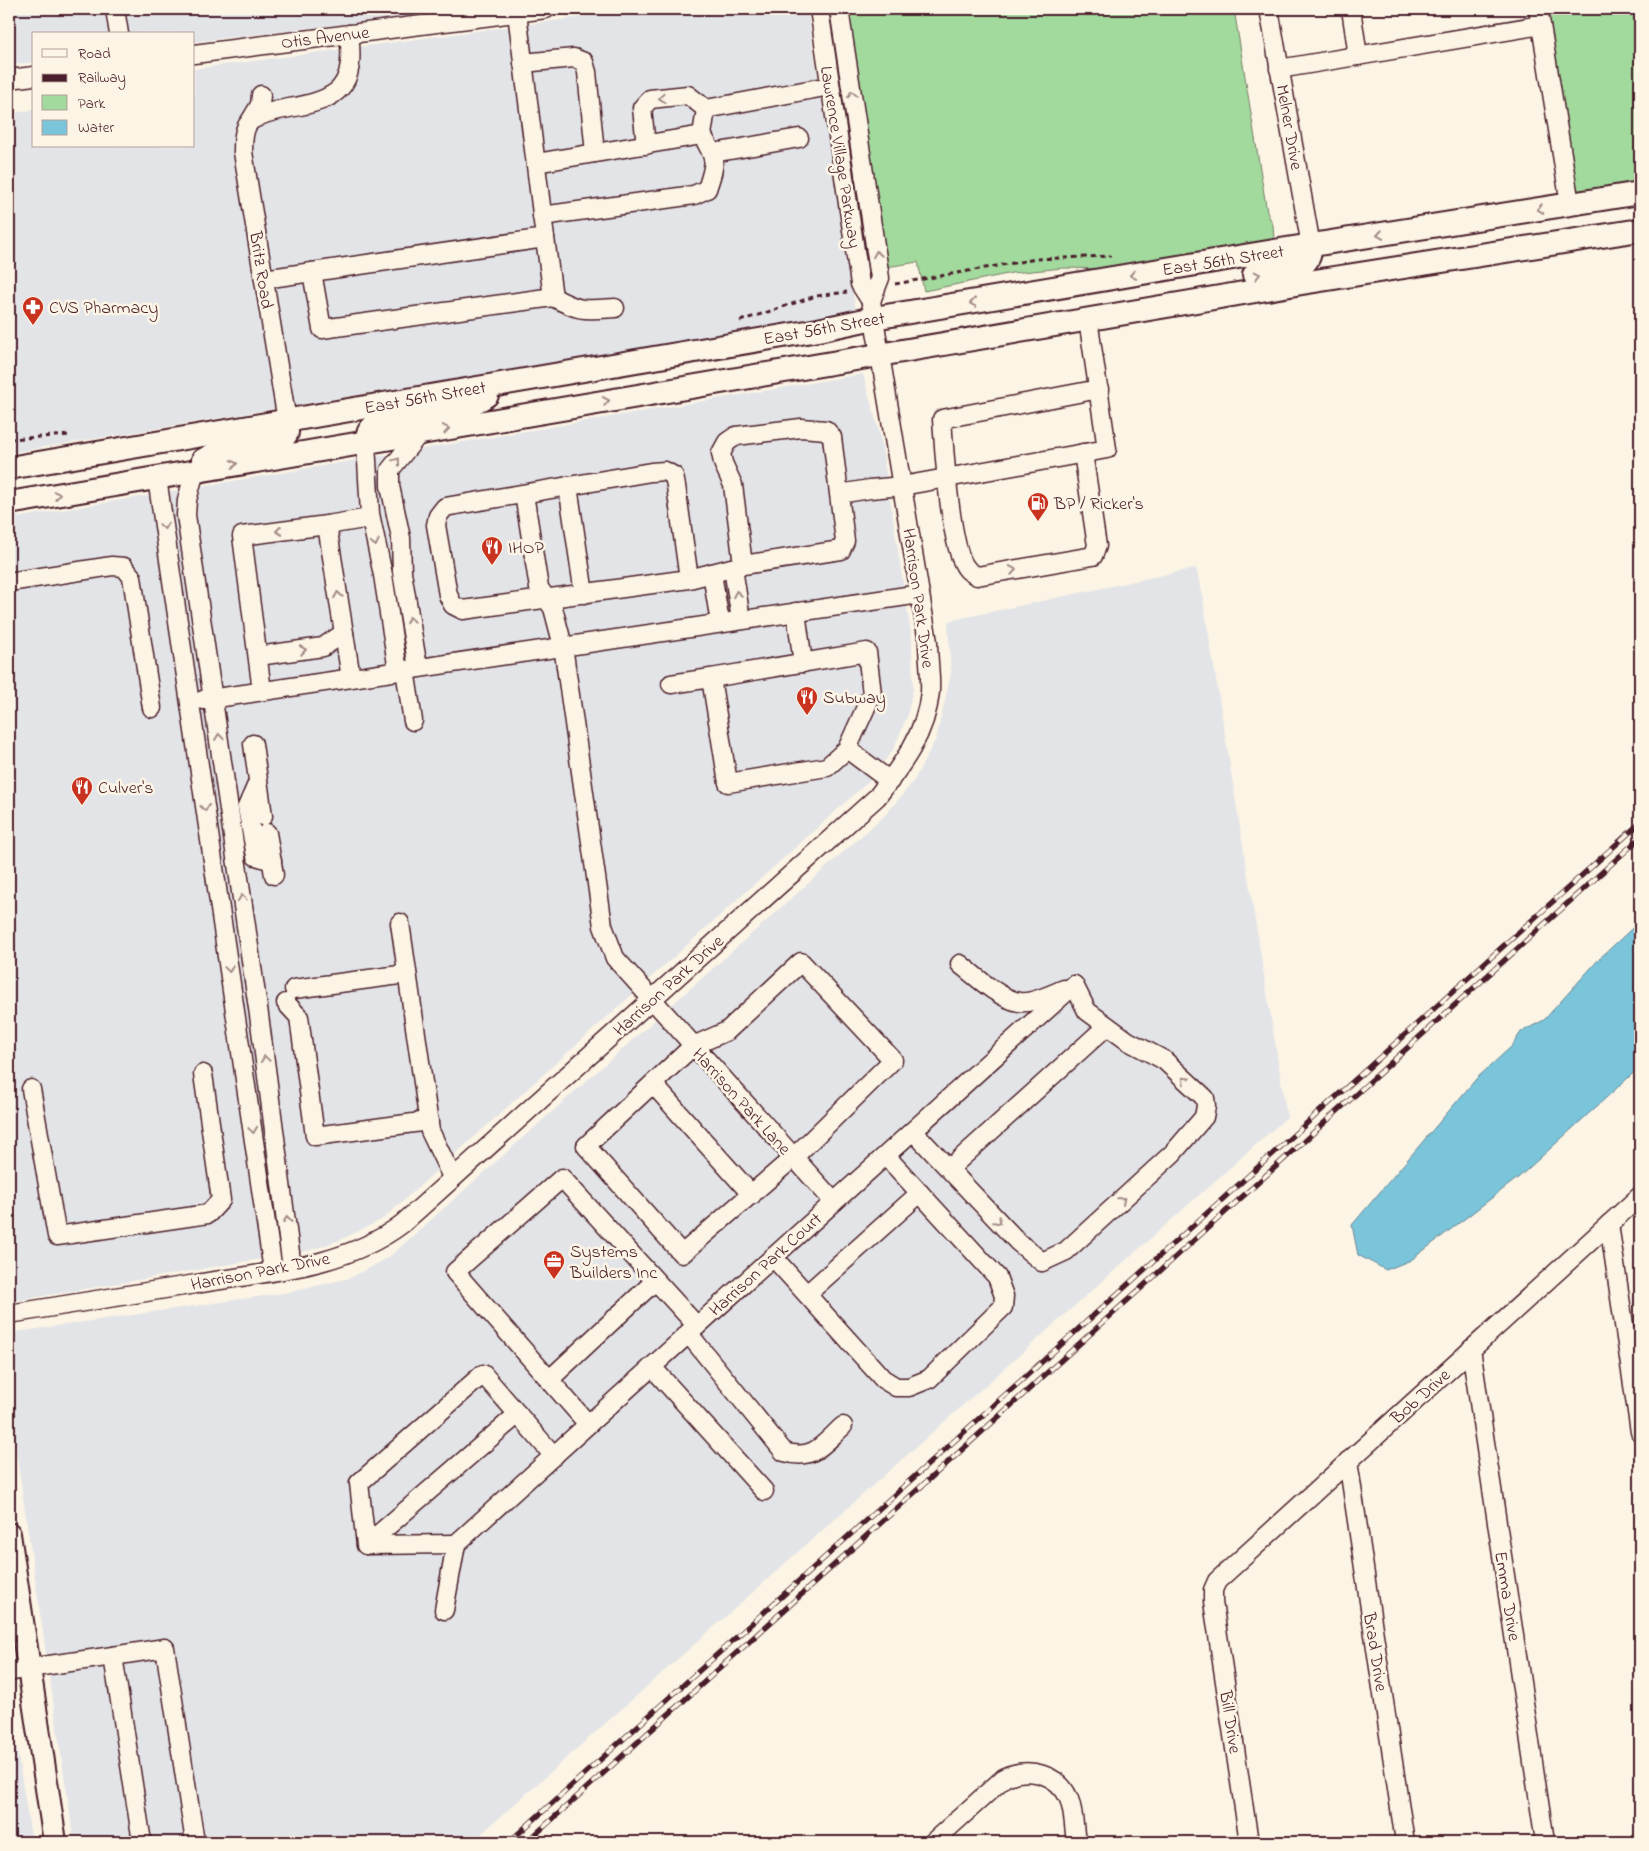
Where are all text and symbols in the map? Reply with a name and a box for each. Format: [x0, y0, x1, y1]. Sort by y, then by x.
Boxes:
street label: Otis Avenue [280, 21, 372, 57]
legend [32, 32, 195, 148]
text: Road [78, 43, 111, 65]
street label: Lawrence Village Parkway [811, 64, 866, 251]
text: Railway [78, 67, 126, 90]
street label: Melner Drive [1268, 82, 1309, 173]
one-way arrow [847, 89, 858, 97]
one-way arrow [657, 92, 665, 103]
text: Park [78, 93, 106, 115]
text: Water [78, 117, 114, 139]
one-way arrow [1536, 203, 1544, 214]
street label: Britz Road [241, 229, 279, 311]
one-way arrow [1375, 229, 1383, 240]
street label: East 56th Street [1161, 240, 1286, 284]
one-way arrow [872, 250, 883, 258]
one-way arrow [1129, 269, 1137, 280]
one-way arrow [1253, 270, 1261, 280]
pharmacy icon: CVS Pharmacy [21, 295, 45, 326]
place label: CVS Pharmacy [49, 296, 158, 322]
one-way arrow [969, 297, 977, 307]
street label: East 56th Street [762, 306, 887, 353]
street label: East 56th Street [363, 375, 488, 422]
one-way arrow [602, 397, 611, 407]
one-way arrow [442, 424, 451, 434]
one-way arrow [391, 458, 399, 467]
one-way arrow [230, 460, 239, 470]
one-way arrow [52, 490, 61, 500]
fuel station icon: BP / Ricker's [1026, 491, 1050, 522]
place label: BP / Ricker's [1053, 492, 1144, 518]
one-way arrow [158, 522, 169, 530]
one-way arrow [274, 526, 283, 536]
street label: Harrison Park Drive [894, 527, 940, 671]
restaurant icon: IHOP [480, 535, 504, 566]
place label: IHOP [508, 536, 545, 562]
one-way arrow [369, 539, 380, 548]
one-way arrow [1008, 565, 1017, 575]
one-way arrow [733, 590, 743, 598]
one-way arrow [333, 591, 343, 599]
one-way arrow [405, 616, 415, 624]
one-way arrow [300, 645, 308, 656]
restaurant icon: Subway [795, 685, 819, 716]
place label: Subway [823, 686, 886, 712]
one-way arrow [214, 733, 225, 741]
restaurant icon: Culver's [70, 775, 94, 806]
place label: Culver's [98, 776, 153, 802]
one-way arrow [200, 804, 210, 812]
one-way arrow [237, 894, 247, 902]
street label: Harrison Park Drive [608, 929, 731, 1043]
one-way arrow [223, 965, 234, 973]
street label: Harrison Park Lane [685, 1043, 797, 1163]
one-way arrow [261, 1054, 271, 1063]
one-way arrow [1181, 1077, 1190, 1086]
one-way arrow [247, 1125, 257, 1134]
one-way arrow [1116, 1197, 1125, 1205]
street label: Harrison Park Court [704, 1207, 829, 1324]
one-way arrow [282, 1215, 293, 1223]
one-way arrow [992, 1215, 1001, 1224]
place label: Systems Builders Inc [569, 1240, 657, 1287]
street label: Harrison Park Drive [189, 1247, 333, 1299]
office icon: Systems Builders Inc [542, 1249, 566, 1280]
street label: Bob Drive [1385, 1363, 1458, 1432]
street label: Emma Drive [1486, 1550, 1526, 1644]
street label: Brad Drive [1355, 1610, 1393, 1695]
street label: Bill Drive [1211, 1688, 1247, 1757]

